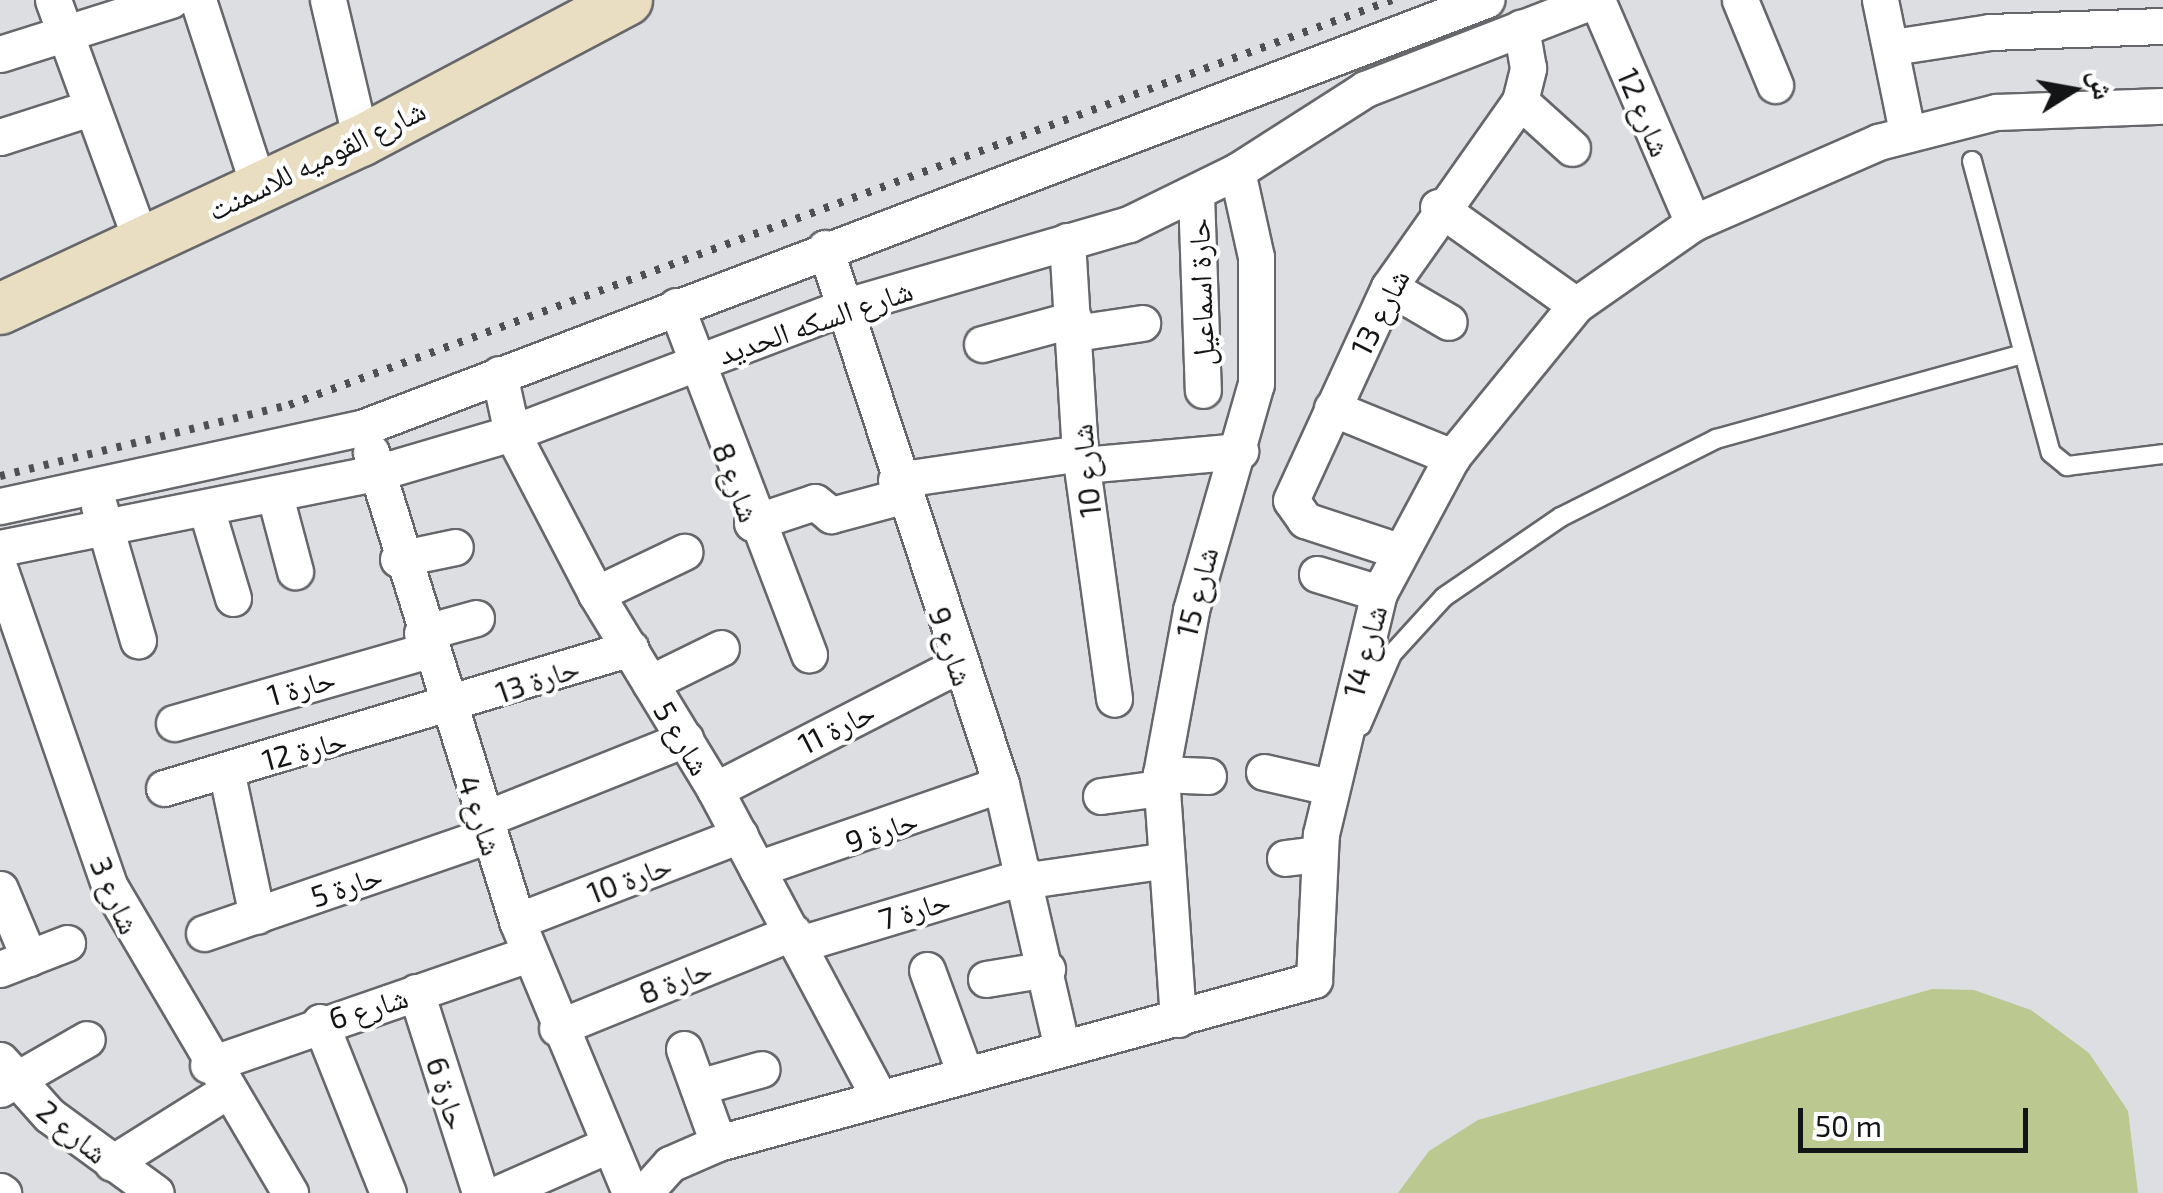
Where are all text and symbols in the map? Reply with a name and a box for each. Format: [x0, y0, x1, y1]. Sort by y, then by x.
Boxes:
north arrow [2023, 40, 2123, 140]
street label: شارع 12 [1610, 62, 1680, 162]
text: ش [2083, 66, 2122, 102]
street label: شارع القوميه للاسمنت [201, 91, 431, 227]
street label: حارة اسماعيل [1179, 218, 1221, 366]
street label: شارع 13 [1342, 263, 1416, 361]
street label: شارع السكه الحديد [713, 271, 917, 371]
street label: شارع 10 [1062, 423, 1108, 519]
street label: شارع 8 [706, 437, 768, 527]
street label: شارع 15 [1167, 543, 1225, 641]
street label: شارع 14 [1334, 601, 1394, 701]
street label: شارع 9 [922, 602, 982, 690]
street label: حارة 13 [491, 648, 583, 710]
street label: حارة 1 [263, 659, 339, 713]
street label: حارة 11 [792, 693, 880, 761]
street label: شارع 5 [647, 695, 719, 781]
street label: حارة 12 [258, 720, 350, 778]
street label: شارع 4 [451, 770, 511, 860]
street label: حارة 9 [840, 801, 922, 859]
street label: حارة 10 [582, 846, 676, 910]
street label: شارع 3 [83, 851, 149, 939]
street label: حارة 5 [306, 856, 386, 914]
street label: حارة 7 [874, 881, 954, 937]
street label: حارة 8 [633, 949, 717, 1011]
street label: شارع 6 [324, 978, 412, 1036]
street label: حارة 6 [419, 1052, 477, 1134]
scale bar [1803, 1088, 2033, 1150]
street label: شارع 2 [30, 1092, 116, 1170]
text: 50 m [1815, 1107, 1882, 1143]

